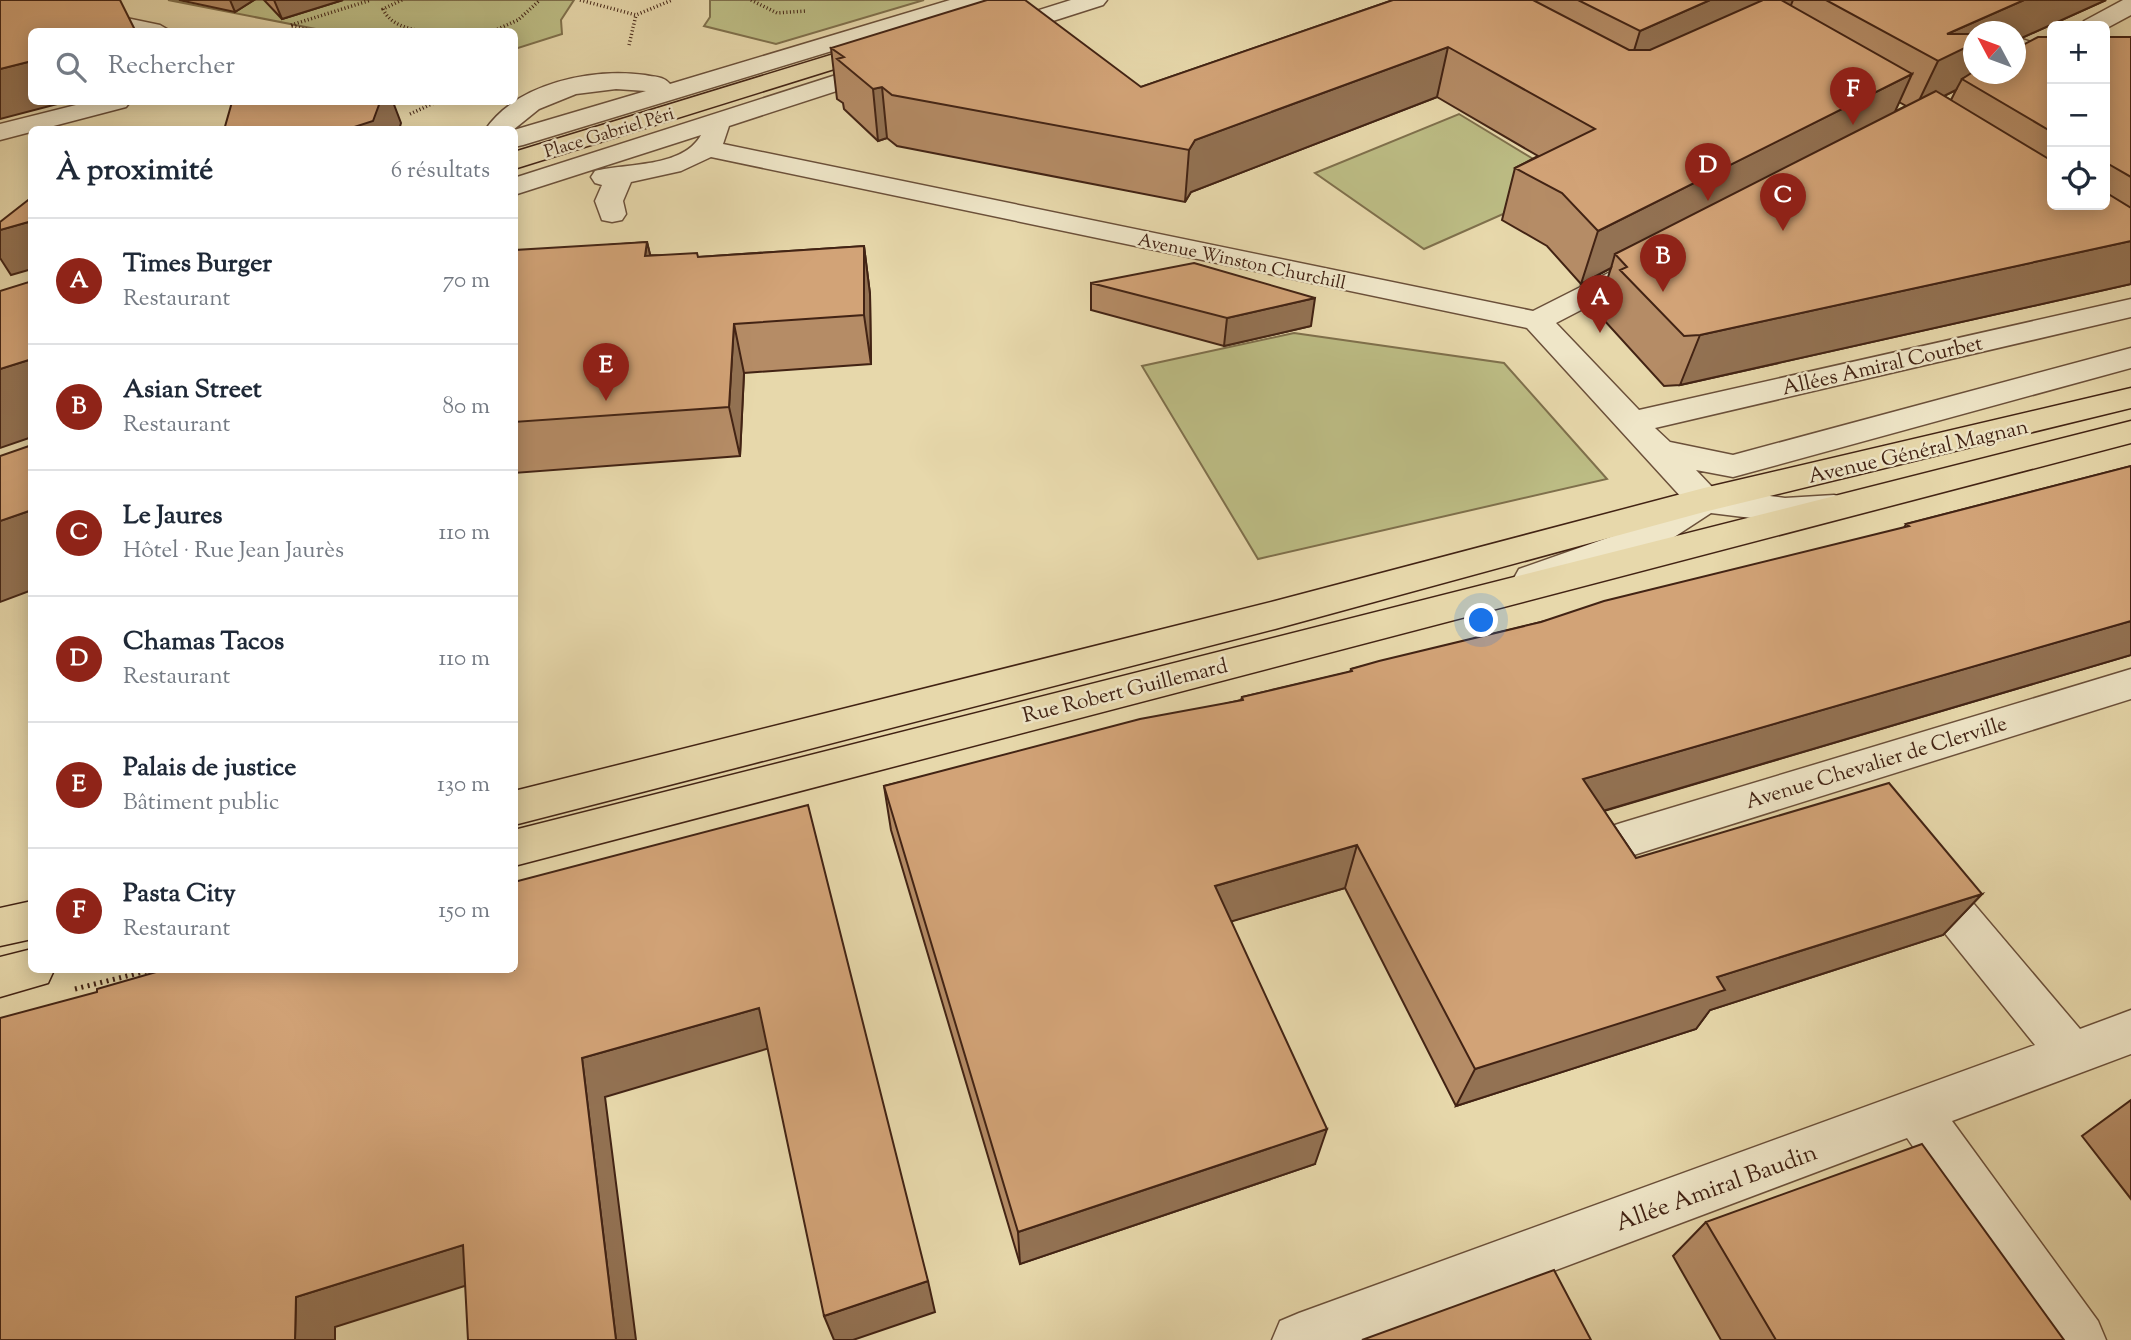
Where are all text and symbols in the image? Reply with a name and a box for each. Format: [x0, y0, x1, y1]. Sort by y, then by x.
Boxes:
north arrow [1963, 21, 2026, 84]
map controls [2047, 21, 2110, 210]
button: + [2047, 21, 2110, 84]
search box [28, 28, 518, 105]
icon: search [52, 48, 90, 86]
text: Rechercher [108, 48, 235, 85]
pin: F [1830, 67, 1876, 125]
button: − [2047, 84, 2110, 147]
street label: Place Gabriel Péri [541, 102, 678, 166]
pin: D [1685, 143, 1731, 201]
button: locate [2047, 147, 2110, 210]
text: À proximité [56, 150, 213, 193]
text: 6 résultats [391, 155, 490, 188]
pin: C [1760, 173, 1806, 231]
street label: Avenue Winston Churchill [1135, 228, 1348, 298]
pin: B [1640, 234, 1686, 292]
text: Times Burger [123, 246, 272, 283]
text: A [70, 265, 88, 298]
text: 70 m [443, 265, 490, 298]
pin: A [1577, 275, 1623, 333]
text: Restaurant [123, 283, 230, 316]
street label: Allées Amiral Courbet [1779, 329, 1986, 405]
pin: E [583, 343, 629, 401]
text: Asian Street [123, 372, 262, 409]
text: B [72, 391, 86, 424]
text: 80 m [442, 391, 490, 424]
text: Restaurant [123, 409, 230, 442]
street label: Avenue Général Magnan [1805, 413, 2031, 493]
text: Le Jaures [123, 498, 223, 535]
text: C [70, 517, 88, 550]
text: 110 m [439, 517, 490, 550]
text: Hôtel · Rue Jean Jaurès [123, 535, 344, 568]
your location [1464, 603, 1498, 637]
text: Chamas Tacos [123, 624, 284, 661]
text: D [70, 643, 88, 676]
text: 110 m [439, 643, 490, 676]
street label: Rue Robert Guillemard [1020, 652, 1231, 732]
text: Restaurant [123, 661, 230, 694]
street label: Avenue Chevalier de Clerville [1742, 710, 2011, 818]
text: Palais de justice [123, 750, 296, 787]
text: E [72, 769, 86, 802]
text: 130 m [437, 769, 490, 802]
text: Bâtiment public [123, 787, 279, 820]
text: Pasta City [123, 876, 236, 913]
text: F [73, 895, 85, 928]
text: 150 m [438, 895, 490, 928]
text: Restaurant [123, 913, 230, 946]
street label: Allée Amiral Baudin [1611, 1137, 1822, 1241]

